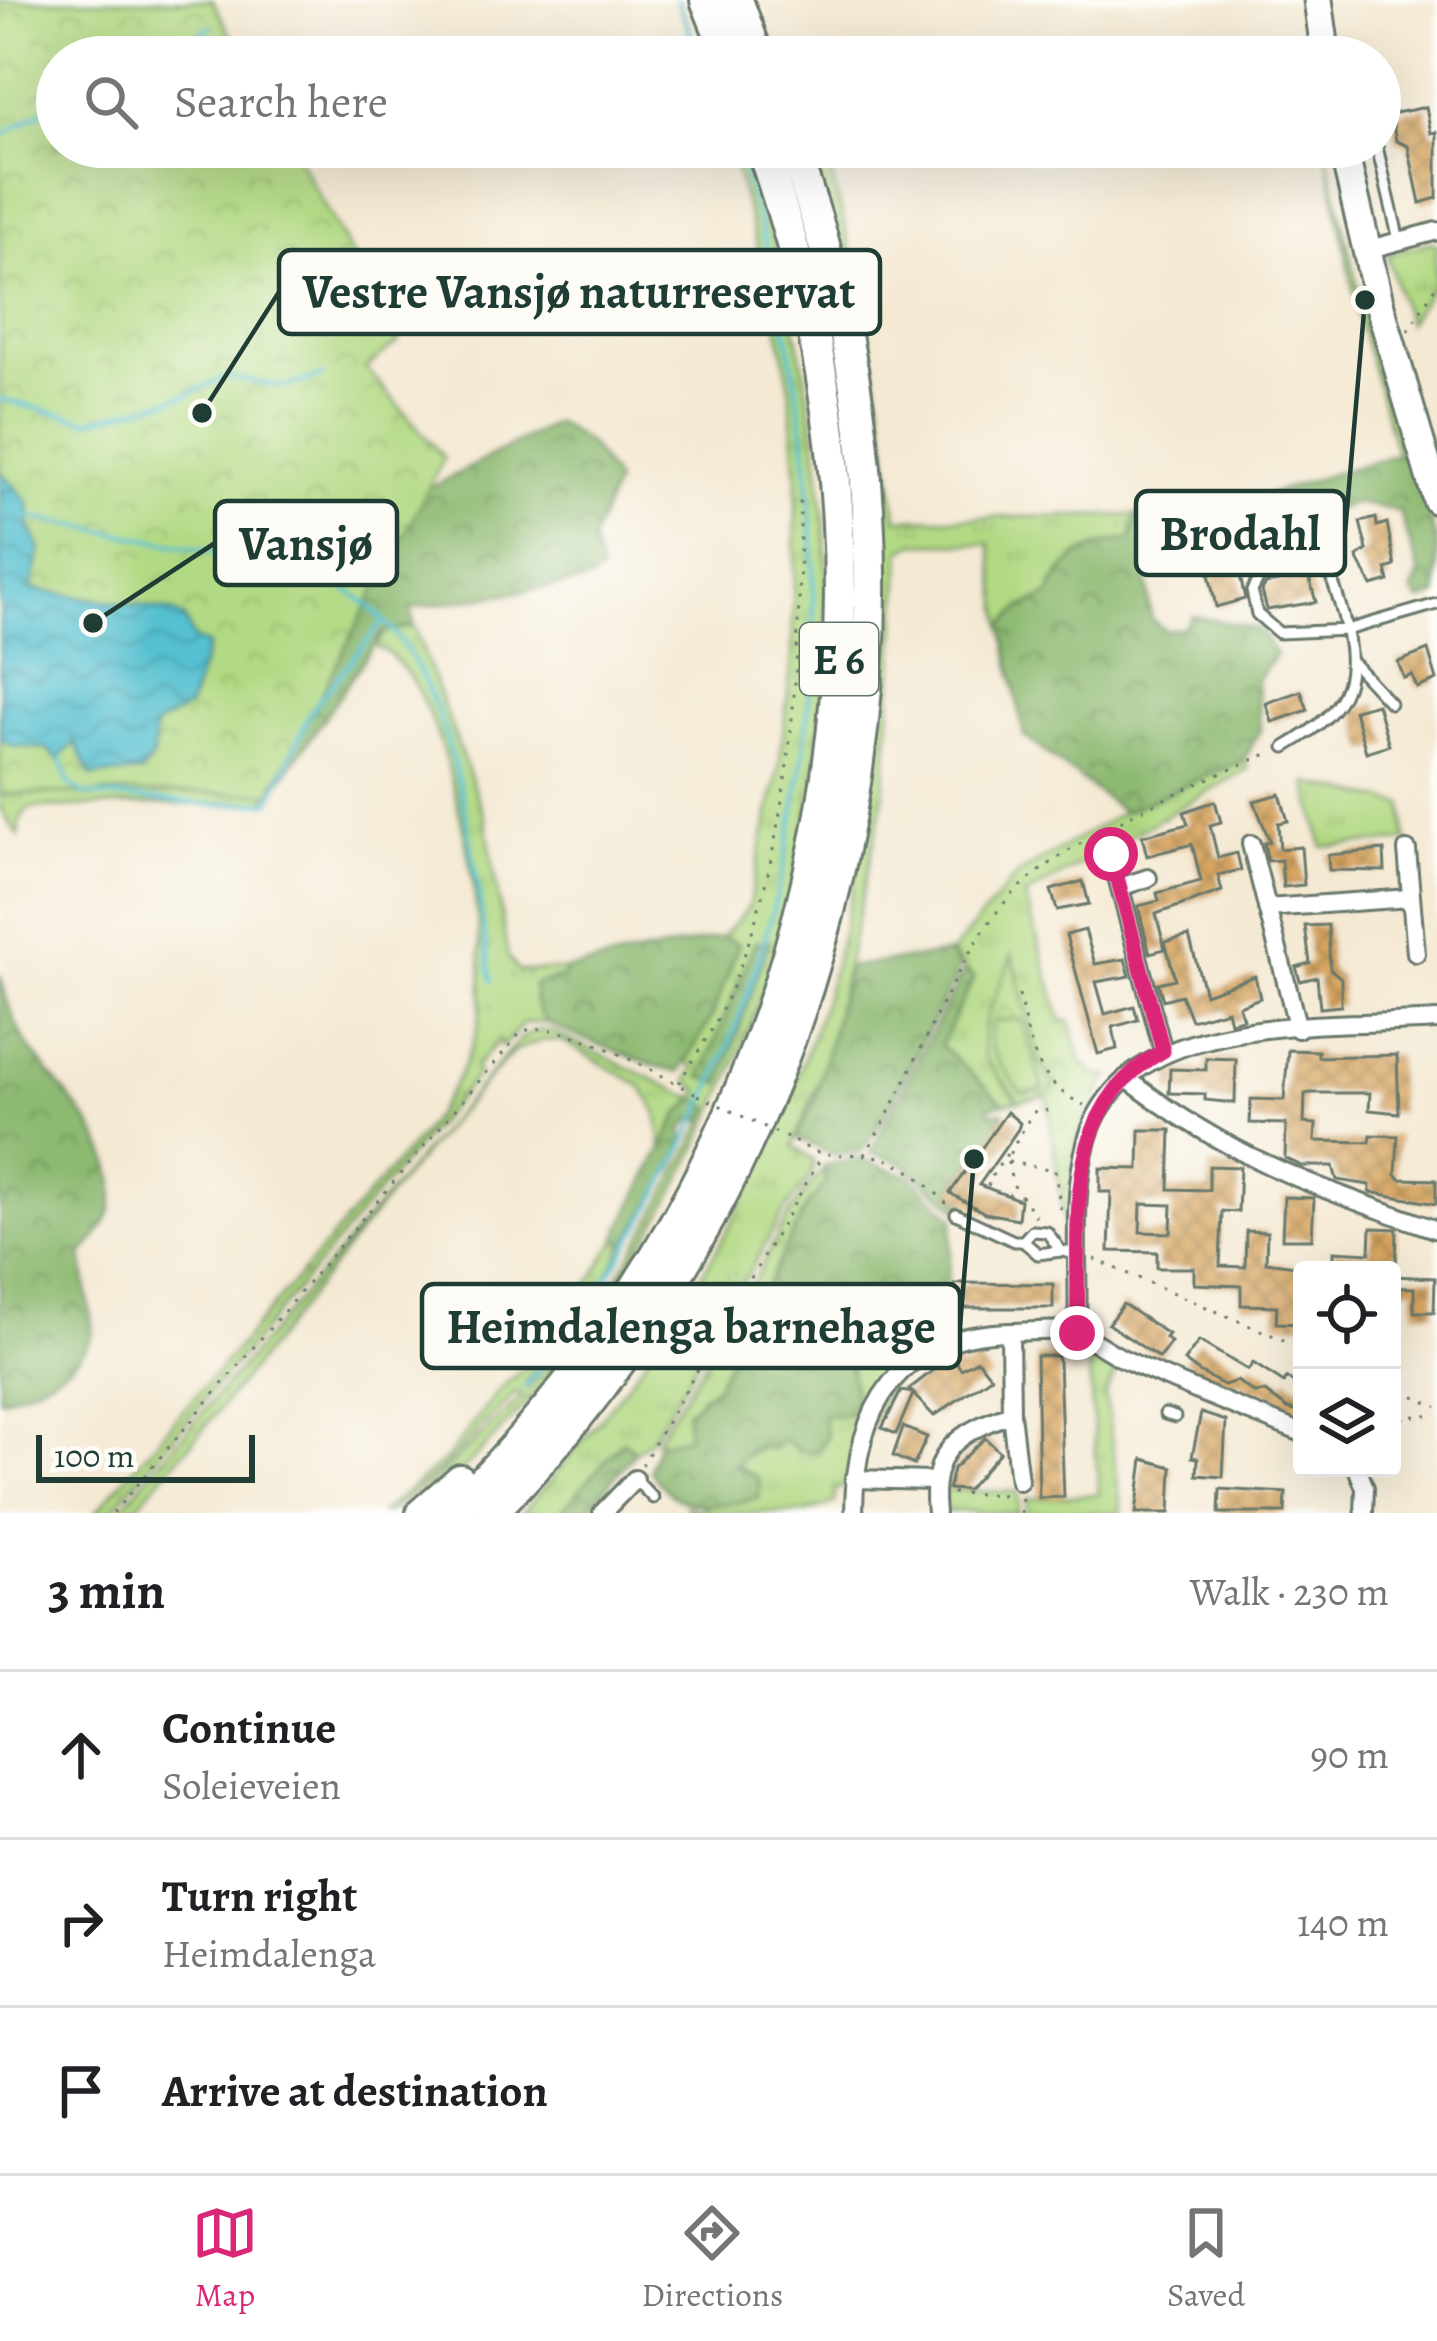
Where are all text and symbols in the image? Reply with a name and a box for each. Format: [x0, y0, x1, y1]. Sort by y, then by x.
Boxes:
search box [36, 36, 1401, 168]
icon: search [78, 69, 144, 135]
text: Search here [174, 71, 388, 133]
callout: Vestre Vansjø naturreservat [279, 250, 880, 334]
text: Vestre Vansjø naturreservat [301, 259, 856, 325]
callout: Brodahl [1136, 491, 1345, 575]
callout: Vansjø [215, 501, 397, 585]
text: Brodahl [1159, 501, 1321, 567]
text: Vansjø [238, 511, 373, 577]
road number: E 6 [800, 623, 878, 695]
route start [1084, 827, 1138, 881]
map controls [1293, 1261, 1401, 1477]
button: locate [1293, 1261, 1401, 1369]
callout: Heimdalenga barnehage [422, 1284, 960, 1368]
text: Heimdalenga barnehage [446, 1294, 936, 1360]
route end [1050, 1306, 1104, 1360]
button: layers [1293, 1369, 1401, 1477]
scale bar [36, 1429, 255, 1482]
text: 100 m [54, 1433, 134, 1478]
text: 3 min [48, 1556, 165, 1626]
text: Walk · 230 m [1190, 1565, 1389, 1618]
text: Continue [162, 1697, 336, 1759]
icon: ahead [48, 1722, 114, 1788]
text: 90 m [1310, 1728, 1389, 1781]
text: Soleieveien [162, 1759, 341, 1812]
text: Turn right [162, 1865, 357, 1927]
icon: right [48, 1890, 114, 1956]
text: 140 m [1297, 1896, 1389, 1949]
text: Heimdalenga [162, 1927, 376, 1980]
icon: arrive [48, 2058, 114, 2124]
text: Arrive at destination [162, 2060, 548, 2122]
tab: Map [192, 2200, 258, 2317]
tab: Directions [642, 2200, 783, 2317]
tab: Saved [1167, 2200, 1245, 2317]

